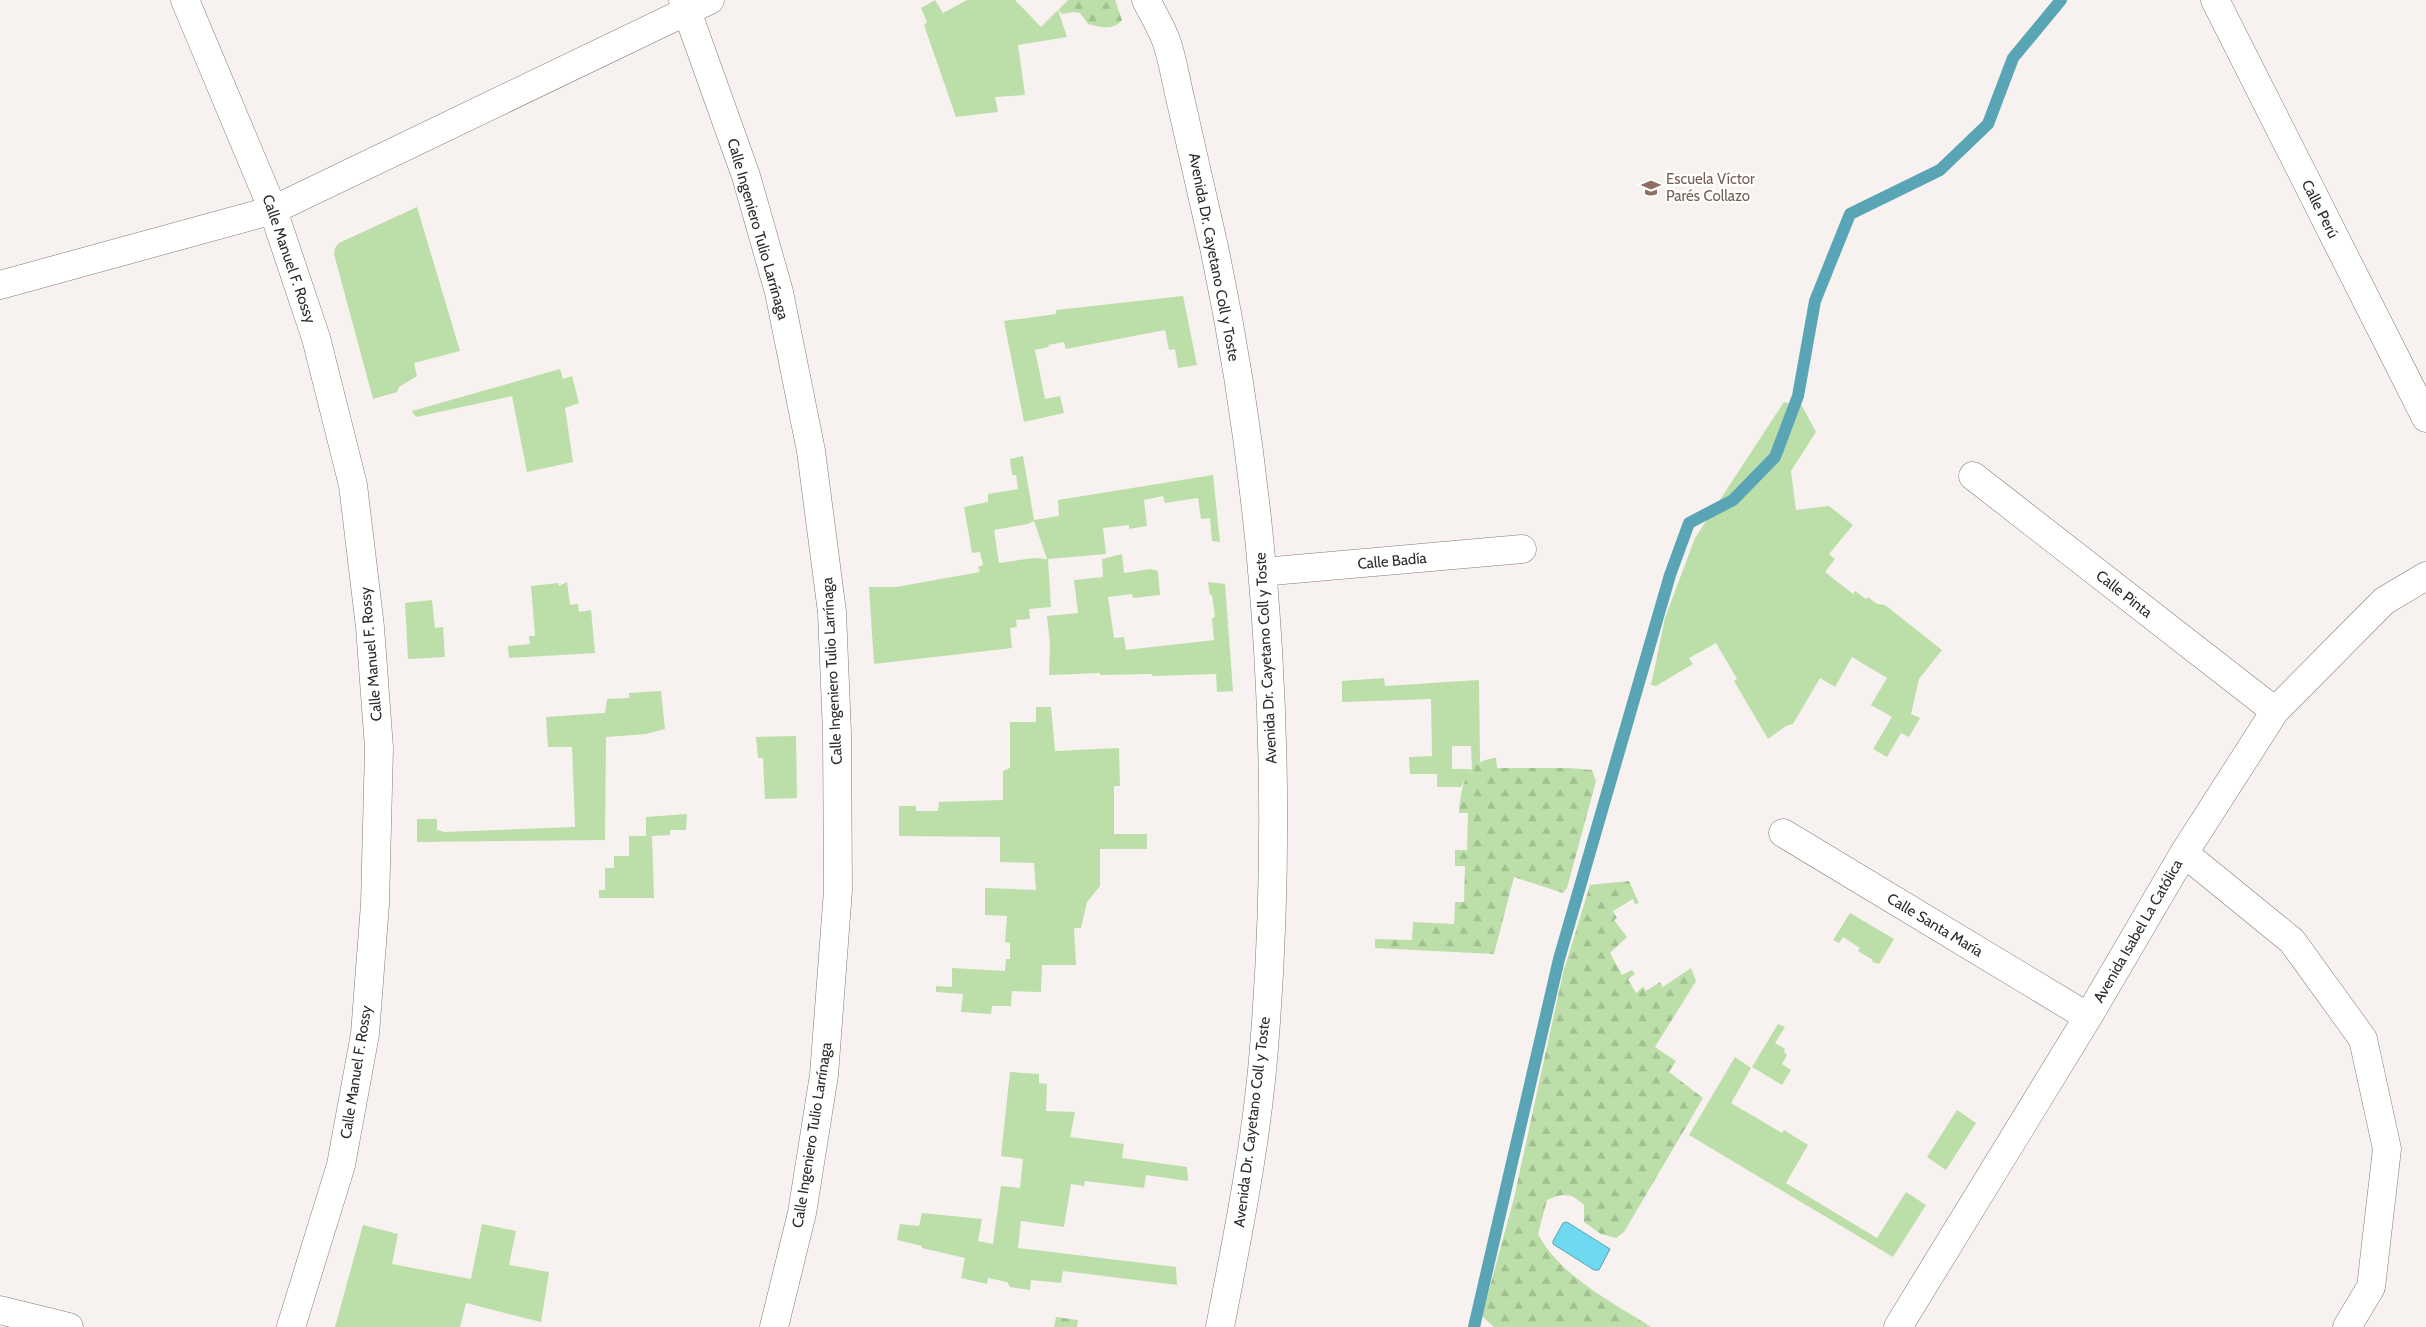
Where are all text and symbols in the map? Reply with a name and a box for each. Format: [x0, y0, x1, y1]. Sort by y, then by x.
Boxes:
street label: Calle Ingeniero Tulio Larrínaga [723, 136, 793, 322]
street label: Avenida Dr. Cayetano Coll y Toste [1185, 151, 1243, 363]
place label: Escuela Víctor Parés Collazo [1666, 170, 1755, 205]
school or university icon: Escuela Víctor Parés Collazo [1640, 177, 1662, 199]
street label: Calle Perú [2298, 177, 2342, 241]
street label: Calle Manuel F. Rossy [259, 192, 320, 326]
street label: Calle Badía [1357, 549, 1428, 573]
street label: Avenida Dr. Cayetano Coll y Toste [1251, 551, 1281, 764]
street label: Calle Pinta [2092, 566, 2156, 622]
street label: Calle Ingeniero Tulio Larrínaga [818, 576, 846, 765]
street label: Calle Manuel F. Rossy [356, 586, 386, 722]
street label: Avenida Isabel La Católica [2090, 855, 2187, 1006]
street label: Calle Santa María [1884, 889, 1987, 961]
street label: Calle Manuel F. Rossy [337, 1004, 376, 1140]
street label: Avenida Dr. Cayetano Coll y Toste [1230, 1015, 1274, 1228]
street label: Calle Ingeniero Tulio Larrínaga [788, 1040, 836, 1229]

